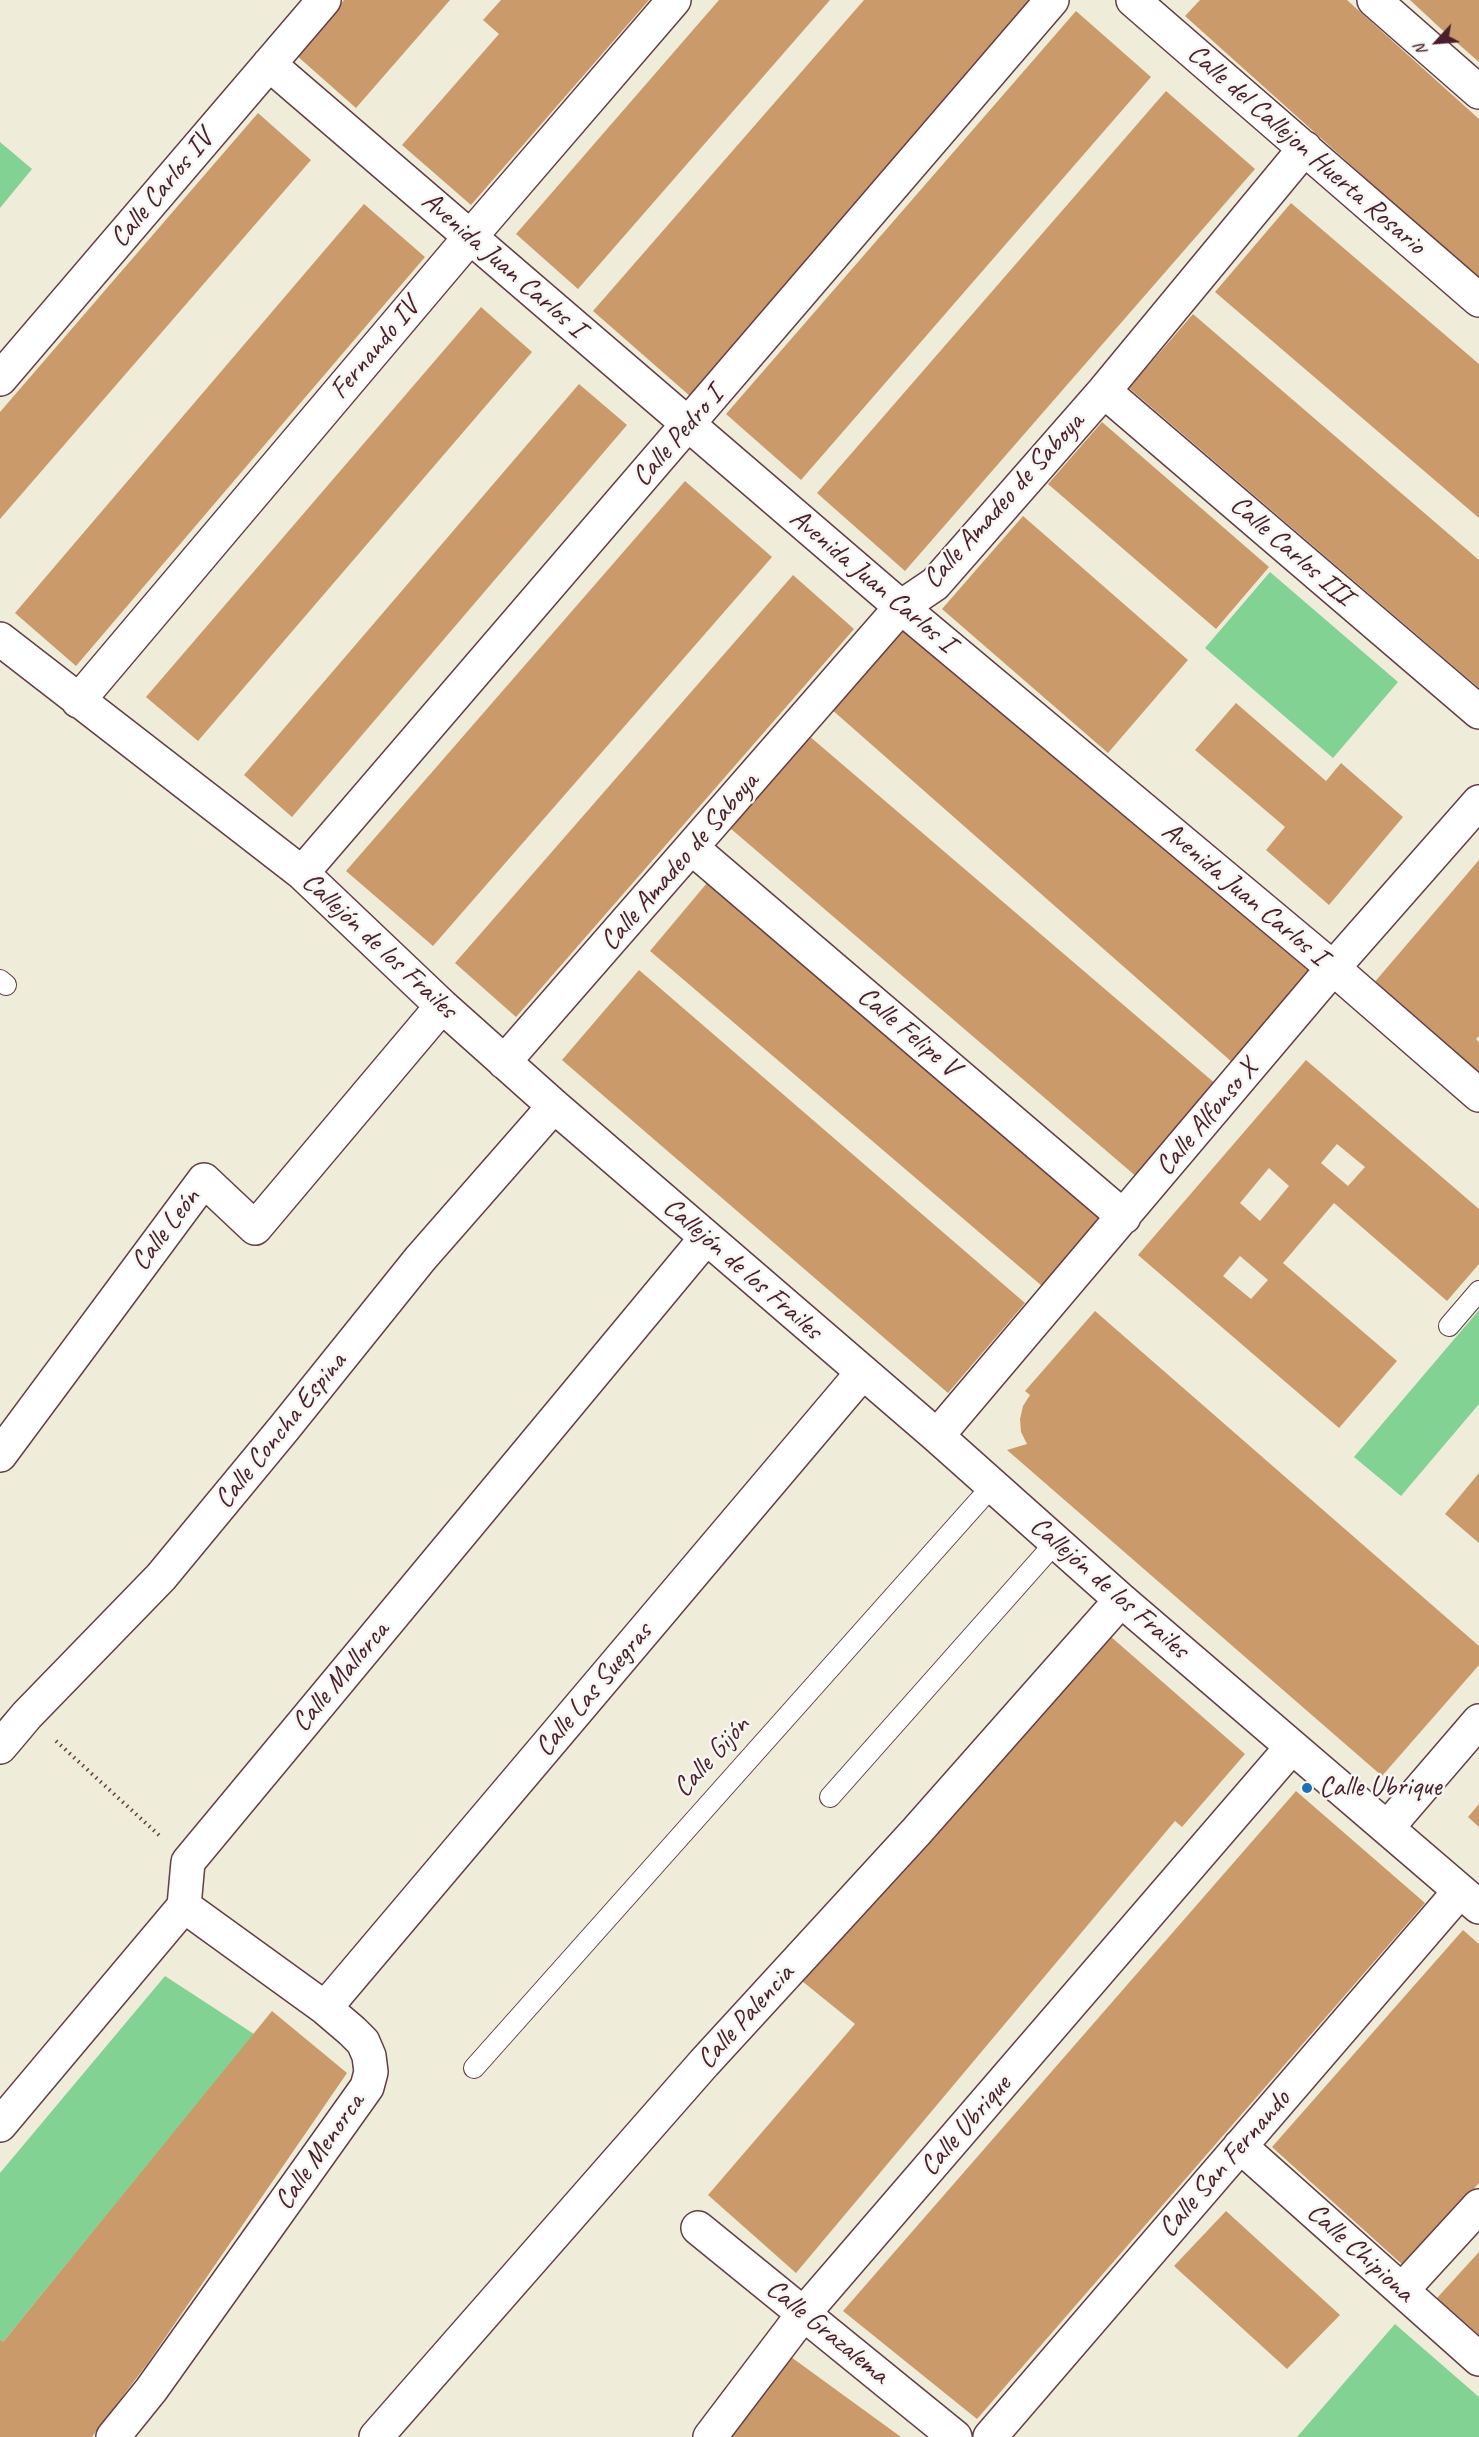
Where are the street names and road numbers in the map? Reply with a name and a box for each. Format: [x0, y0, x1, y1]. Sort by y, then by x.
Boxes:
street label: Calle del Callejon Huerta Rosario [1180, 37, 1432, 263]
street label: Calle Carlos IV [103, 123, 221, 255]
street label: Avenida Juan Carlos I [414, 185, 592, 345]
street label: Fernando IV [323, 292, 427, 406]
street label: Calle Pedro I [626, 380, 730, 494]
street label: Calle Amadeo de Saboya [916, 406, 1092, 596]
street label: Calle Carlos III [1223, 489, 1359, 613]
street label: Avenida Juan Carlos I [782, 502, 962, 660]
street label: Calle Amadeo de Saboya [593, 766, 767, 958]
street label: Avenida Juan Carlos I [1154, 815, 1334, 973]
street label: Callejón de los Frailes [294, 866, 464, 1026]
street label: Calle Felipe V [850, 980, 966, 1084]
street label: Calle Alfonso X [1149, 1053, 1265, 1183]
street label: Calle León [124, 1182, 208, 1278]
street label: Callejón de los Frailes [655, 1191, 829, 1347]
street label: Calle Concha Espina [208, 1346, 354, 1516]
street label: Callejón de los Frailes [1022, 1510, 1196, 1666]
street label: Calle Mallorca [285, 1615, 397, 1739]
street label: Calle Las Suegras [528, 1616, 660, 1764]
street label: Calle Gijón [667, 1709, 757, 1805]
street label: Calle Palencia [690, 1958, 802, 2076]
street label: Calle Ubrique [913, 2069, 1019, 2183]
street label: Calle San Fernando [1152, 2083, 1298, 2245]
street label: Calle Menorca [268, 2087, 372, 2217]
street label: Calle Chipiona [1299, 2196, 1421, 2310]
street label: Calle Grazalema [759, 2272, 895, 2392]

